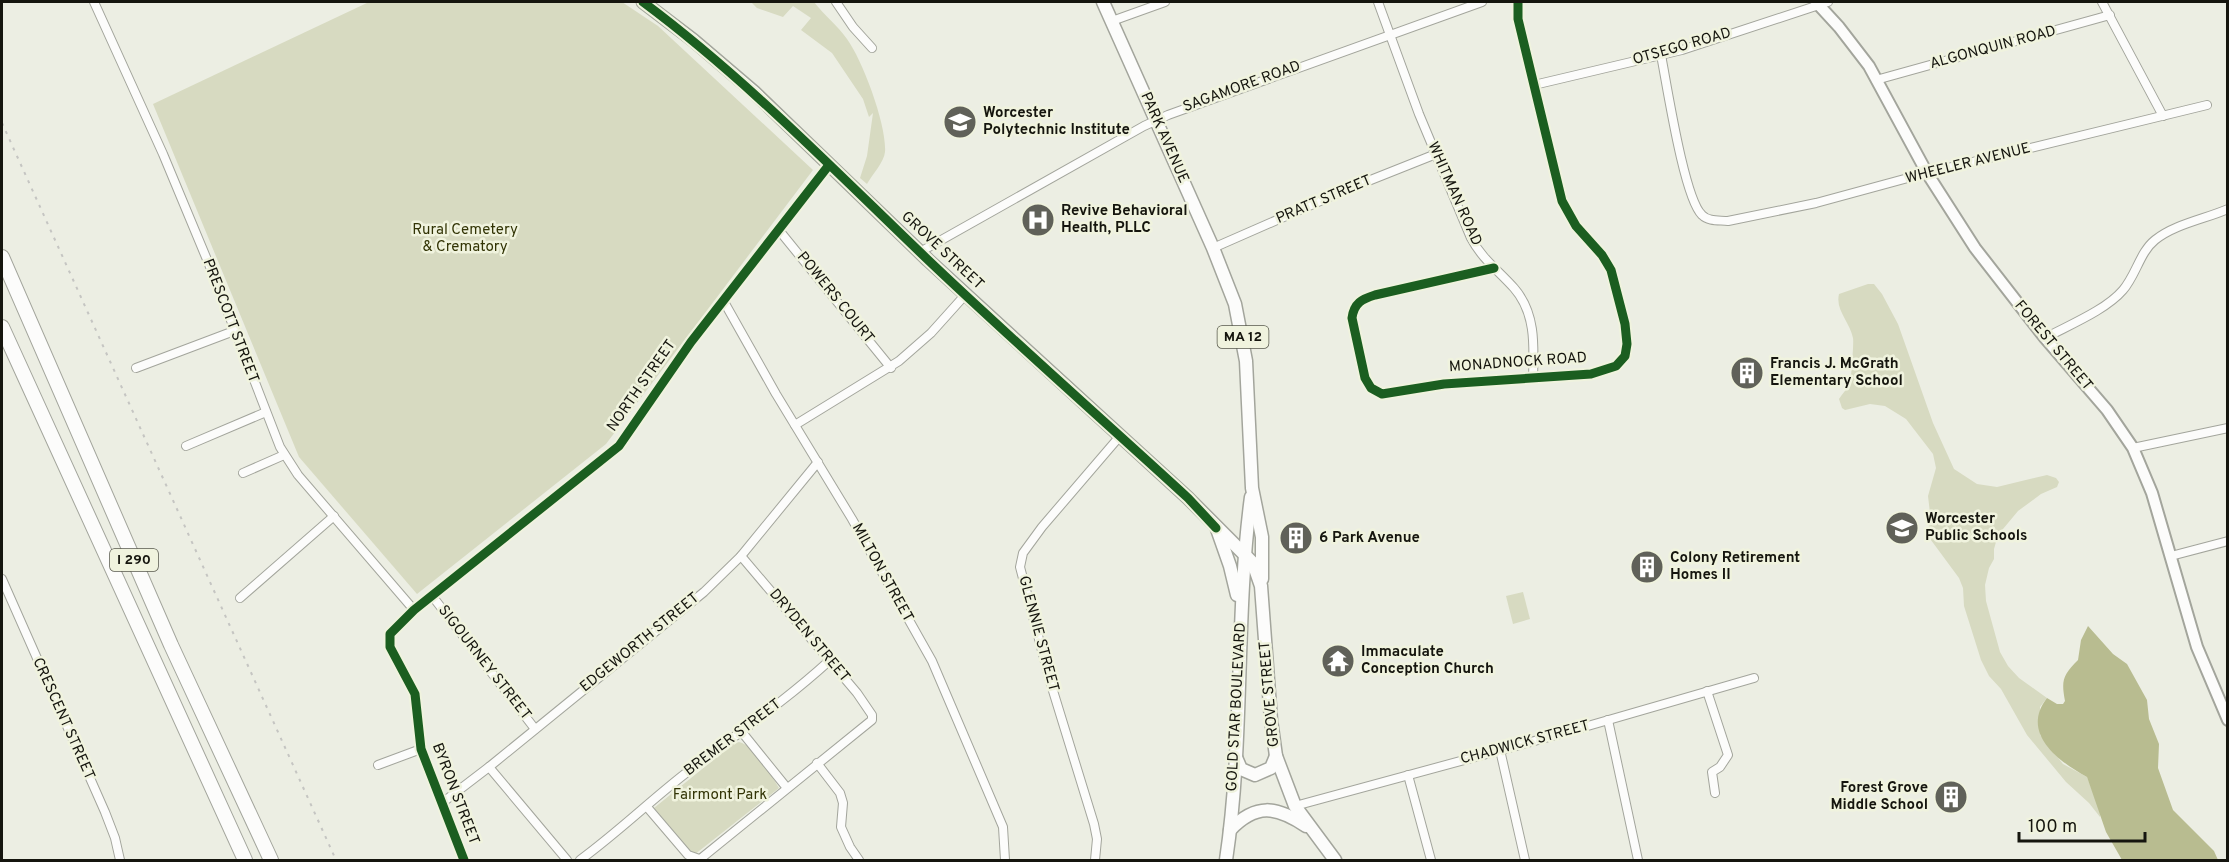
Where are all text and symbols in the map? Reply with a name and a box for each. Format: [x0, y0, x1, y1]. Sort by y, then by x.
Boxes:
street label: ALGONQUIN ROAD [1928, 22, 2058, 74]
street label: OTSEGO ROAD [1631, 24, 1733, 70]
street label: SAGAMORE ROAD [1181, 57, 1303, 117]
street label: PARK AVENUE [1135, 89, 1193, 187]
school or university icon: Worcester Polytechnic Institute [942, 104, 978, 140]
place label: Worcester Polytechnic Institute [983, 104, 1130, 140]
street label: WHITMAN ROAD [1423, 139, 1485, 249]
street label: WHEELER AVENUE [1904, 139, 2032, 189]
street label: PRATT STREET [1273, 171, 1375, 229]
hospital icon: Revive Behavioral Health, PLLC [1020, 202, 1056, 238]
place label: Revive Behavioral Health, PLLC [1061, 202, 1188, 238]
street label: GROVE STREET [897, 208, 987, 294]
park label: Rural Cemetery & Crematory [412, 221, 518, 257]
street label: POWERS COURT [792, 248, 878, 348]
street label: PRESCOTT STREET [198, 256, 262, 386]
street label: FOREST STREET [2010, 297, 2096, 395]
road number: MA 12 [1218, 326, 1268, 348]
street label: NORTH STREET [603, 336, 681, 436]
street label: MONADNOCK ROAD [1448, 349, 1588, 377]
building icon: Francis J. McGrath Elementary School [1729, 355, 1765, 391]
place label: Francis J. McGrath Elementary School [1770, 355, 1903, 391]
school or university icon: Worcester Public Schools [1884, 510, 1920, 546]
place label: Worcester Public Schools [1925, 510, 2027, 546]
street label: MILTON STREET [847, 520, 917, 626]
building icon: 6 Park Avenue [1278, 520, 1314, 556]
place label: 6 Park Avenue [1319, 529, 1420, 548]
road number: I 290 [110, 549, 158, 571]
building icon: Colony Retirement Homes II [1629, 549, 1665, 585]
place label: Colony Retirement Homes II [1670, 549, 1800, 585]
street label: GLENNIE STREET [1013, 574, 1063, 694]
street label: DRYDEN STREET [764, 585, 854, 687]
street label: EDGEWORTH STREET [576, 589, 704, 697]
street label: SIGOURNEY STREET [433, 602, 535, 724]
street label: GOLD STAR BOULEVARD [1223, 622, 1251, 792]
street label: GROVE STREET [1256, 640, 1284, 748]
temple icon: Immaculate Conception Church [1320, 643, 1356, 679]
place label: Immaculate Conception Church [1361, 643, 1494, 679]
street label: CRESCENT STREET [27, 655, 99, 783]
street label: BREMER STREET [681, 695, 785, 781]
street label: CHADWICK STREET [1458, 717, 1592, 769]
street label: BYRON STREET [427, 741, 483, 847]
place label: Forest Grove Middle School [1830, 779, 1928, 815]
building icon: Forest Grove Middle School [1933, 779, 1969, 815]
park label: Fairmont Park [673, 786, 767, 805]
scale bar [2019, 805, 2145, 843]
text: 100 m [2028, 816, 2077, 839]

